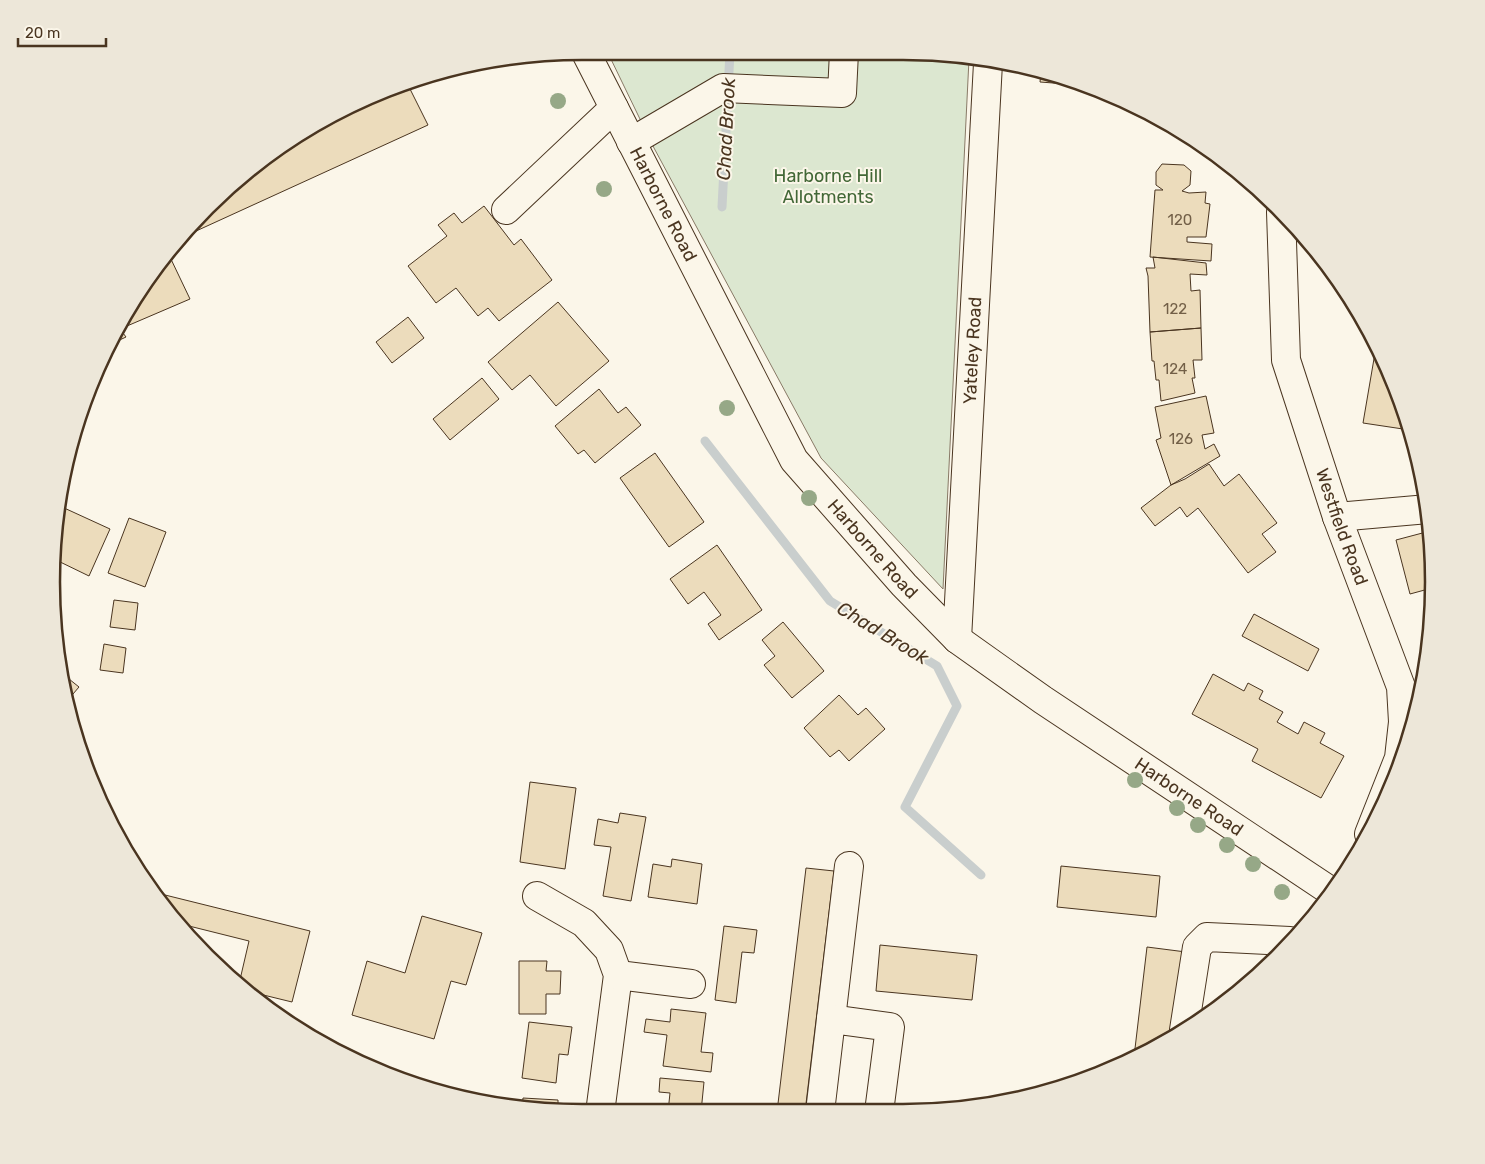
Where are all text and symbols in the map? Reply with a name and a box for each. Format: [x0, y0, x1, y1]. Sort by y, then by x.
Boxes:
scale bar [18, 15, 105, 47]
text: 20 m [25, 24, 60, 42]
water label: Chad Brook [712, 77, 740, 181]
street label: Harborne Road [625, 143, 702, 265]
park label: Harborne Hill Allotments [774, 165, 882, 208]
house number: 120 [1168, 211, 1192, 229]
street label: Yateley Road [959, 296, 986, 405]
house number: 122 [1163, 300, 1187, 318]
house number: 124 [1163, 360, 1187, 378]
house number: 126 [1169, 430, 1193, 448]
street label: Westfield Road [1311, 466, 1373, 588]
street label: Harborne Road [823, 495, 922, 603]
water label: Chad Brook [833, 597, 933, 669]
street label: Harborne Road [1130, 753, 1247, 841]

